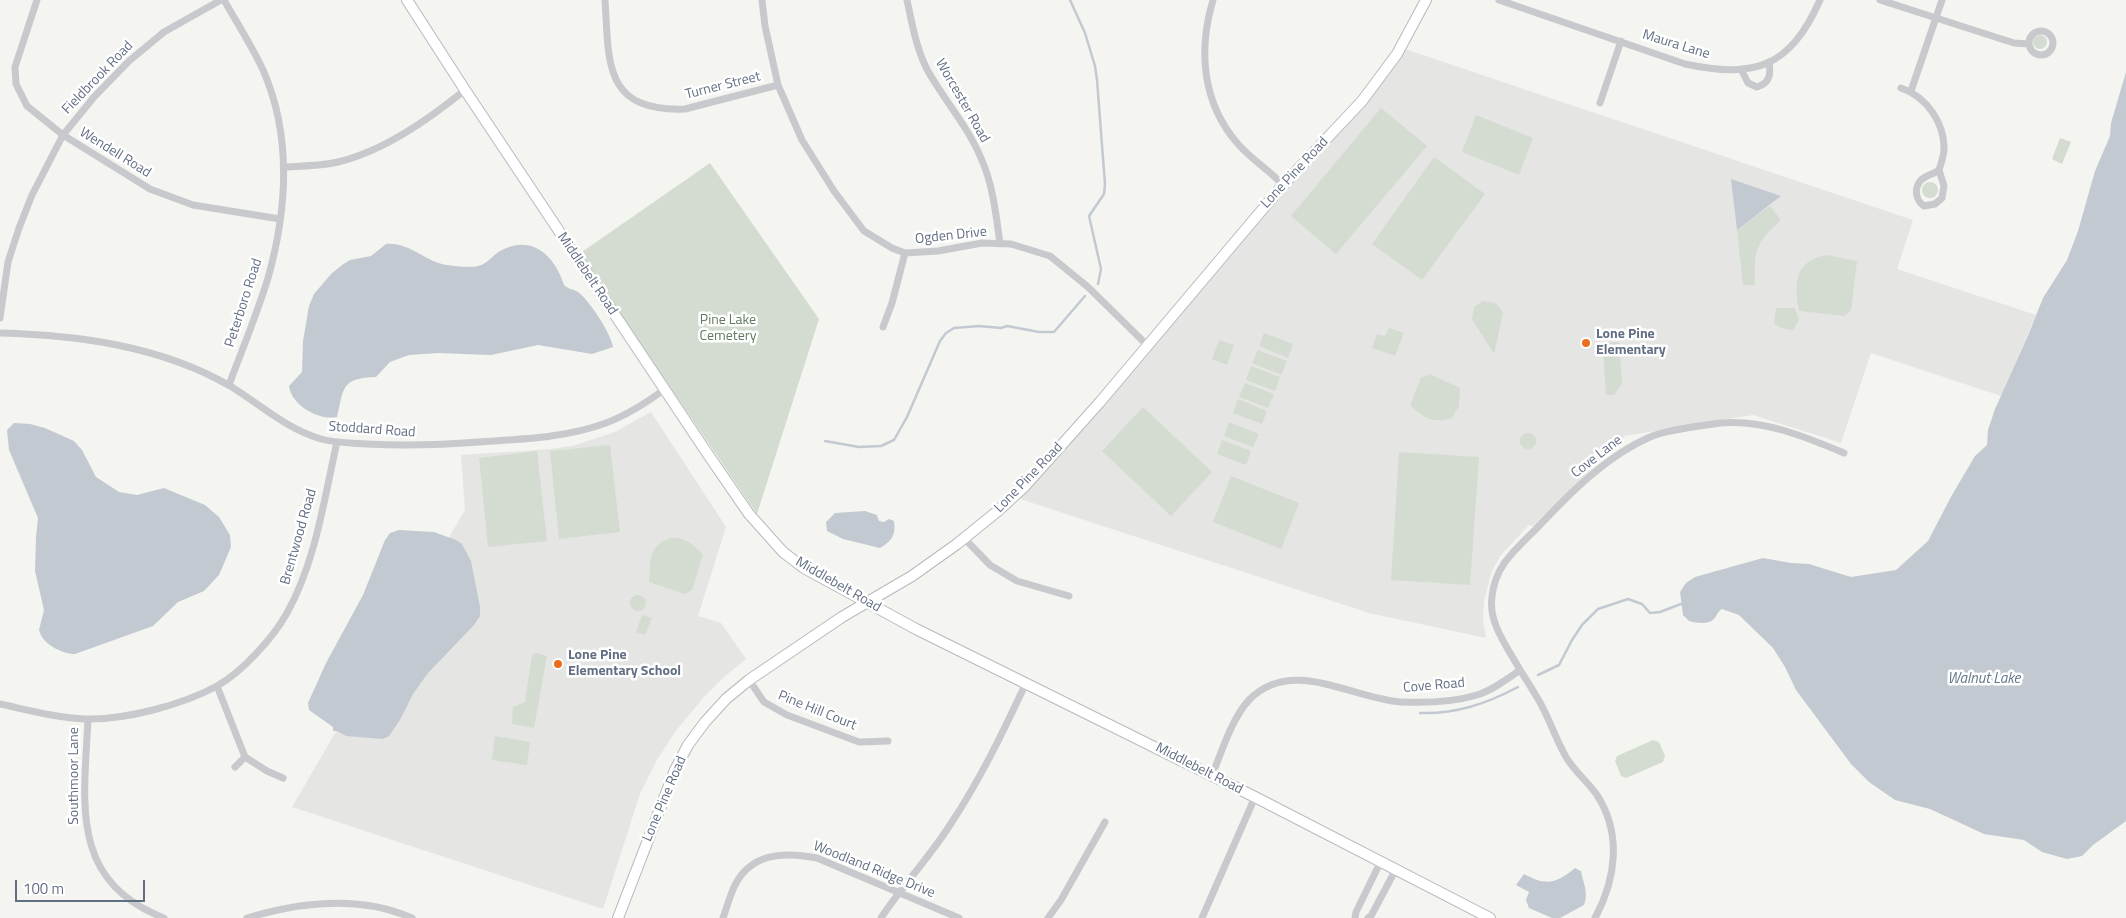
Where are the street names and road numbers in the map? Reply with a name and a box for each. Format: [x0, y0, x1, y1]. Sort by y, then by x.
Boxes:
street label: Maura Lane [1640, 27, 1712, 63]
street label: Fieldbrook Road [59, 38, 137, 118]
street label: Worcester Road [931, 56, 993, 146]
street label: Turner Street [684, 69, 762, 103]
street label: Wendell Road [76, 124, 154, 182]
street label: Lone Pine Road [1258, 134, 1332, 212]
street label: Ogden Drive [914, 224, 988, 248]
street label: Middlebelt Road [553, 230, 621, 318]
street label: Peterboro Road [222, 256, 266, 350]
street label: Stoddard Road [328, 419, 416, 441]
street label: Cove Lane [1568, 432, 1626, 482]
street label: Lone Pine Road [991, 439, 1067, 517]
street label: Brentwood Road [277, 487, 321, 587]
street label: Middlebelt Road [792, 554, 884, 616]
street label: Cove Road [1402, 675, 1466, 697]
street label: Pine Hill Court [775, 688, 859, 734]
street label: Southmoor Lane [67, 727, 83, 825]
street label: Middlebelt Road [1152, 740, 1246, 798]
street label: Lone Pine Road [639, 754, 691, 844]
street label: Woodland Ridge Drive [811, 838, 937, 902]

